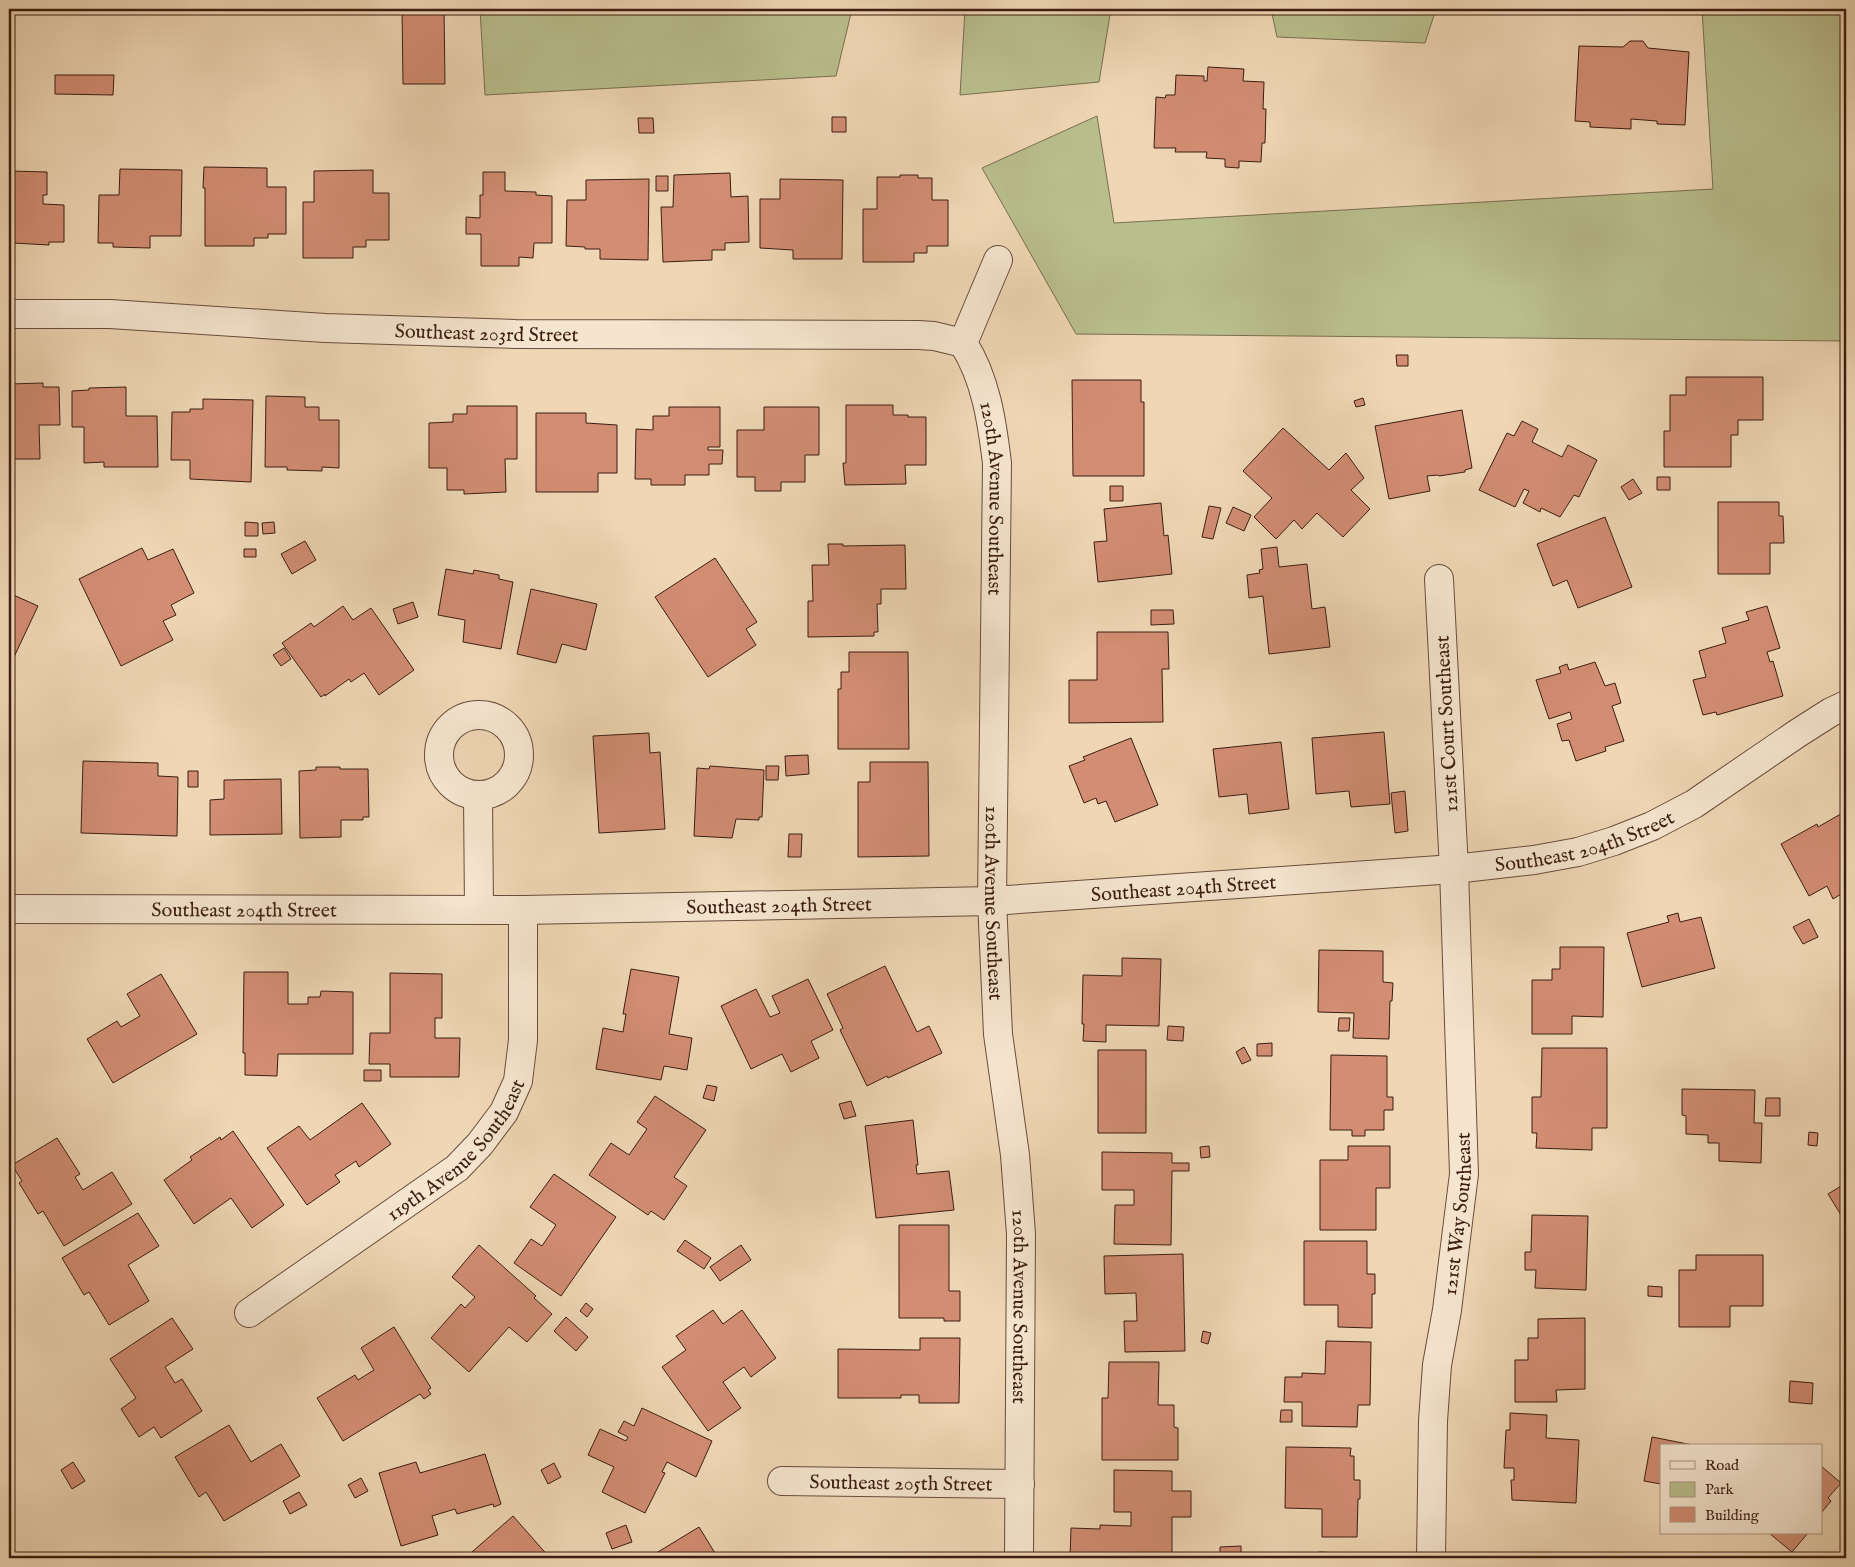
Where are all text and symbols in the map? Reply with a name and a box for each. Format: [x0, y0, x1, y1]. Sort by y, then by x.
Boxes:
street label: Southeast 203rd Street [394, 319, 578, 348]
street label: 120th Avenue Southeast [973, 399, 1008, 596]
street label: 121st Court Southeast [1430, 635, 1465, 813]
street label: 120th Avenue Southeast [978, 806, 1007, 1001]
street label: Southeast 204th Street [1494, 806, 1679, 878]
street label: Southeast 204th Street [1090, 870, 1277, 908]
street label: Southeast 204th Street [686, 892, 872, 921]
street label: Southeast 204th Street [151, 898, 337, 924]
street label: 119th Avenue Southeast [382, 1075, 531, 1227]
street label: 121st Way Southeast [1438, 1132, 1478, 1297]
street label: 120th Avenue Southeast [1005, 1208, 1032, 1404]
legend [1660, 1444, 1822, 1534]
text: Road [1705, 1456, 1740, 1475]
street label: Southeast 205th Street [809, 1470, 993, 1498]
text: Park [1705, 1480, 1735, 1499]
text: Building [1705, 1506, 1760, 1525]

